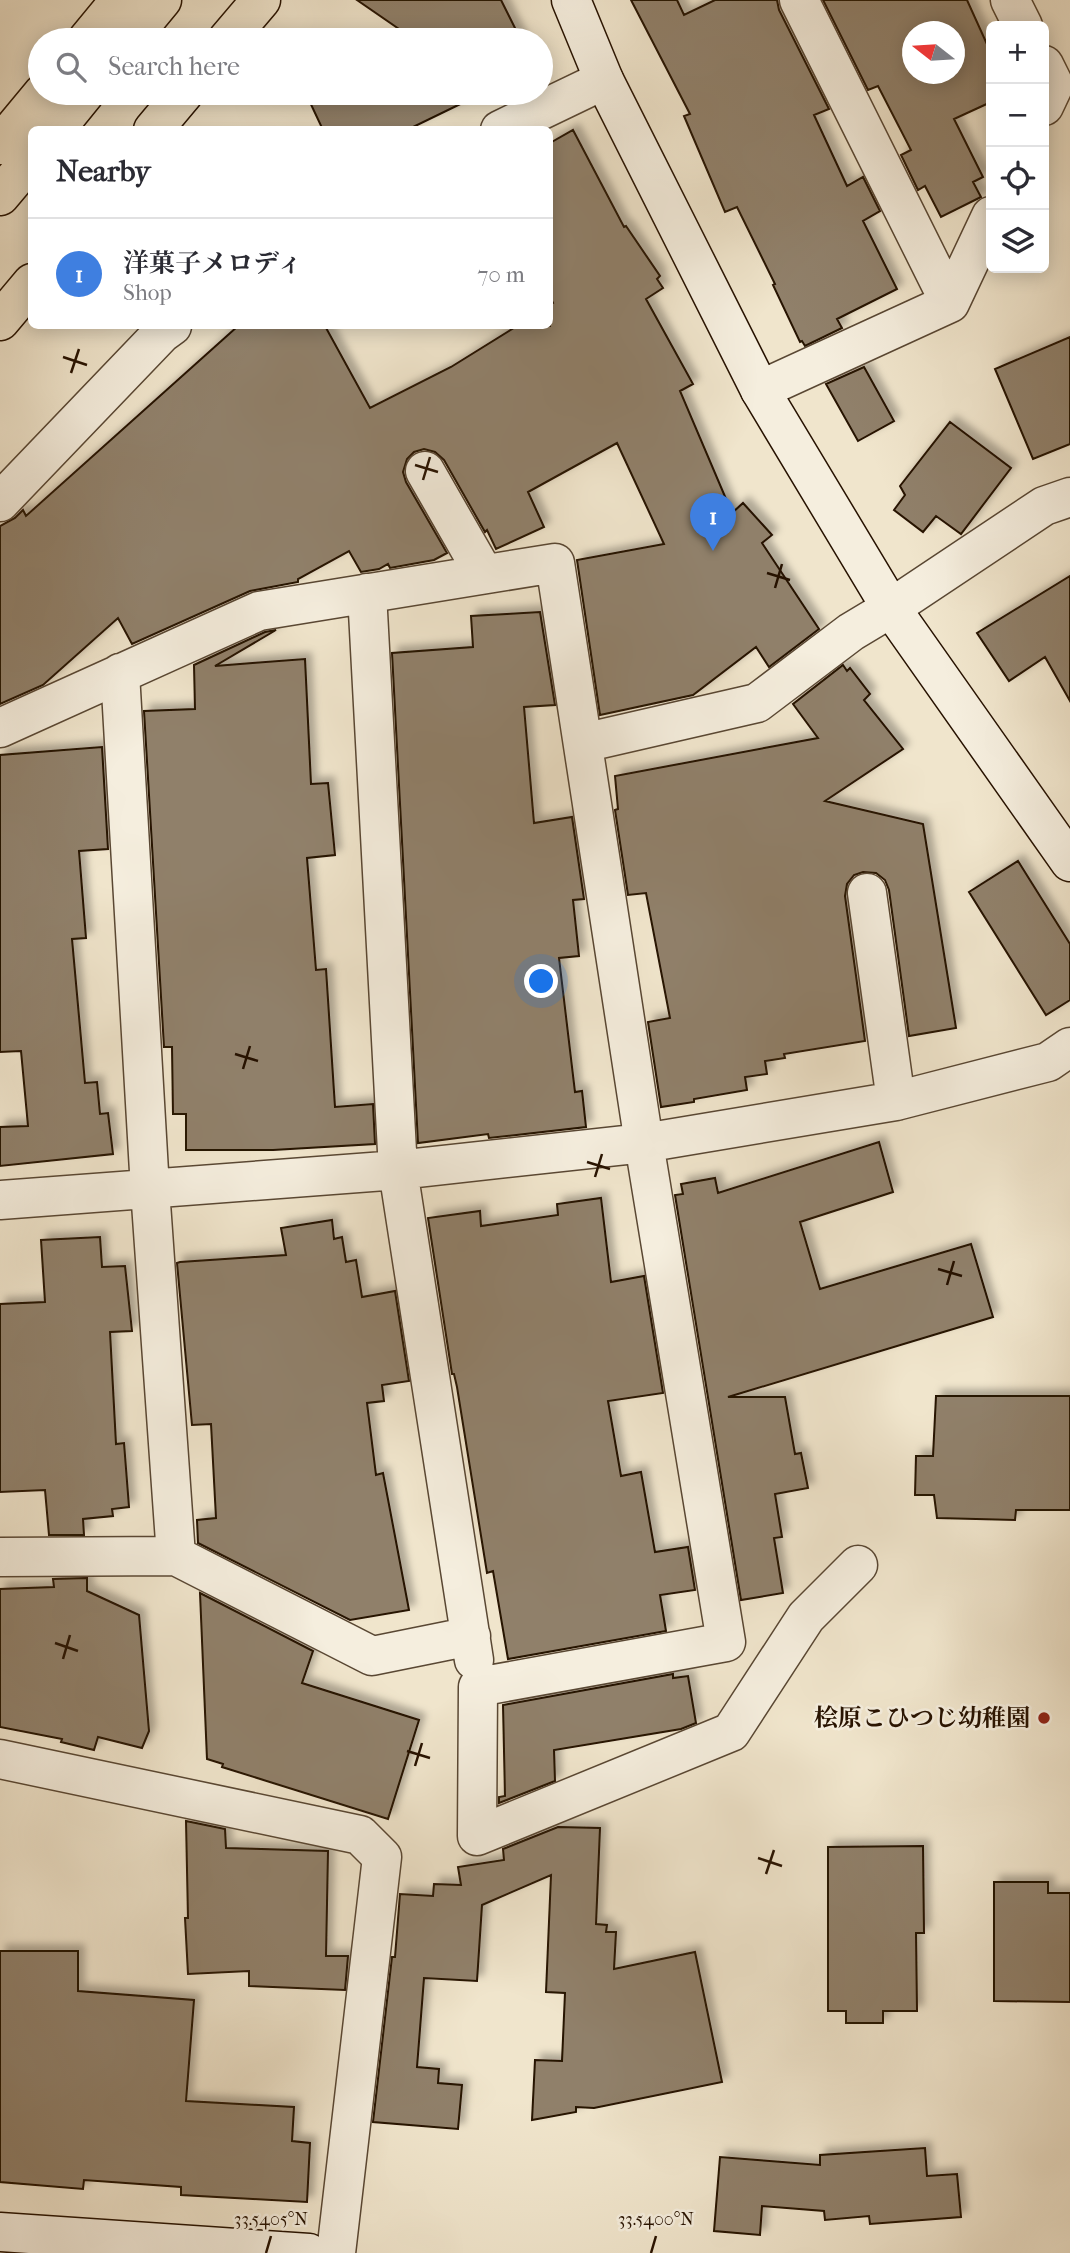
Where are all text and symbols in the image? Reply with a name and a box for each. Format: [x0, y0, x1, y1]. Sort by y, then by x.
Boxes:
north arrow [902, 21, 965, 84]
map controls [986, 21, 1049, 273]
button: + [986, 21, 1049, 84]
search box [28, 28, 553, 105]
icon: search [52, 48, 90, 86]
text: Search here [108, 51, 240, 82]
button: − [986, 84, 1049, 147]
button: locate [986, 147, 1049, 210]
text: Nearby [56, 154, 151, 189]
button: layers [986, 210, 1049, 273]
text: 洋菓子メロディ [123, 248, 303, 279]
text: 1 [75, 261, 83, 288]
text: 70 m [477, 261, 525, 288]
text: Shop [123, 279, 172, 306]
pin: 1 [690, 493, 736, 551]
your location [524, 964, 558, 998]
place label: 桧原こひつじ幼稚園 [814, 1704, 1030, 1732]
marker: 桧原こひつじ幼稚園 [1036, 1710, 1052, 1726]
text: 33.5405°N [234, 2209, 308, 2230]
text: 33.5400°N [618, 2209, 694, 2230]

